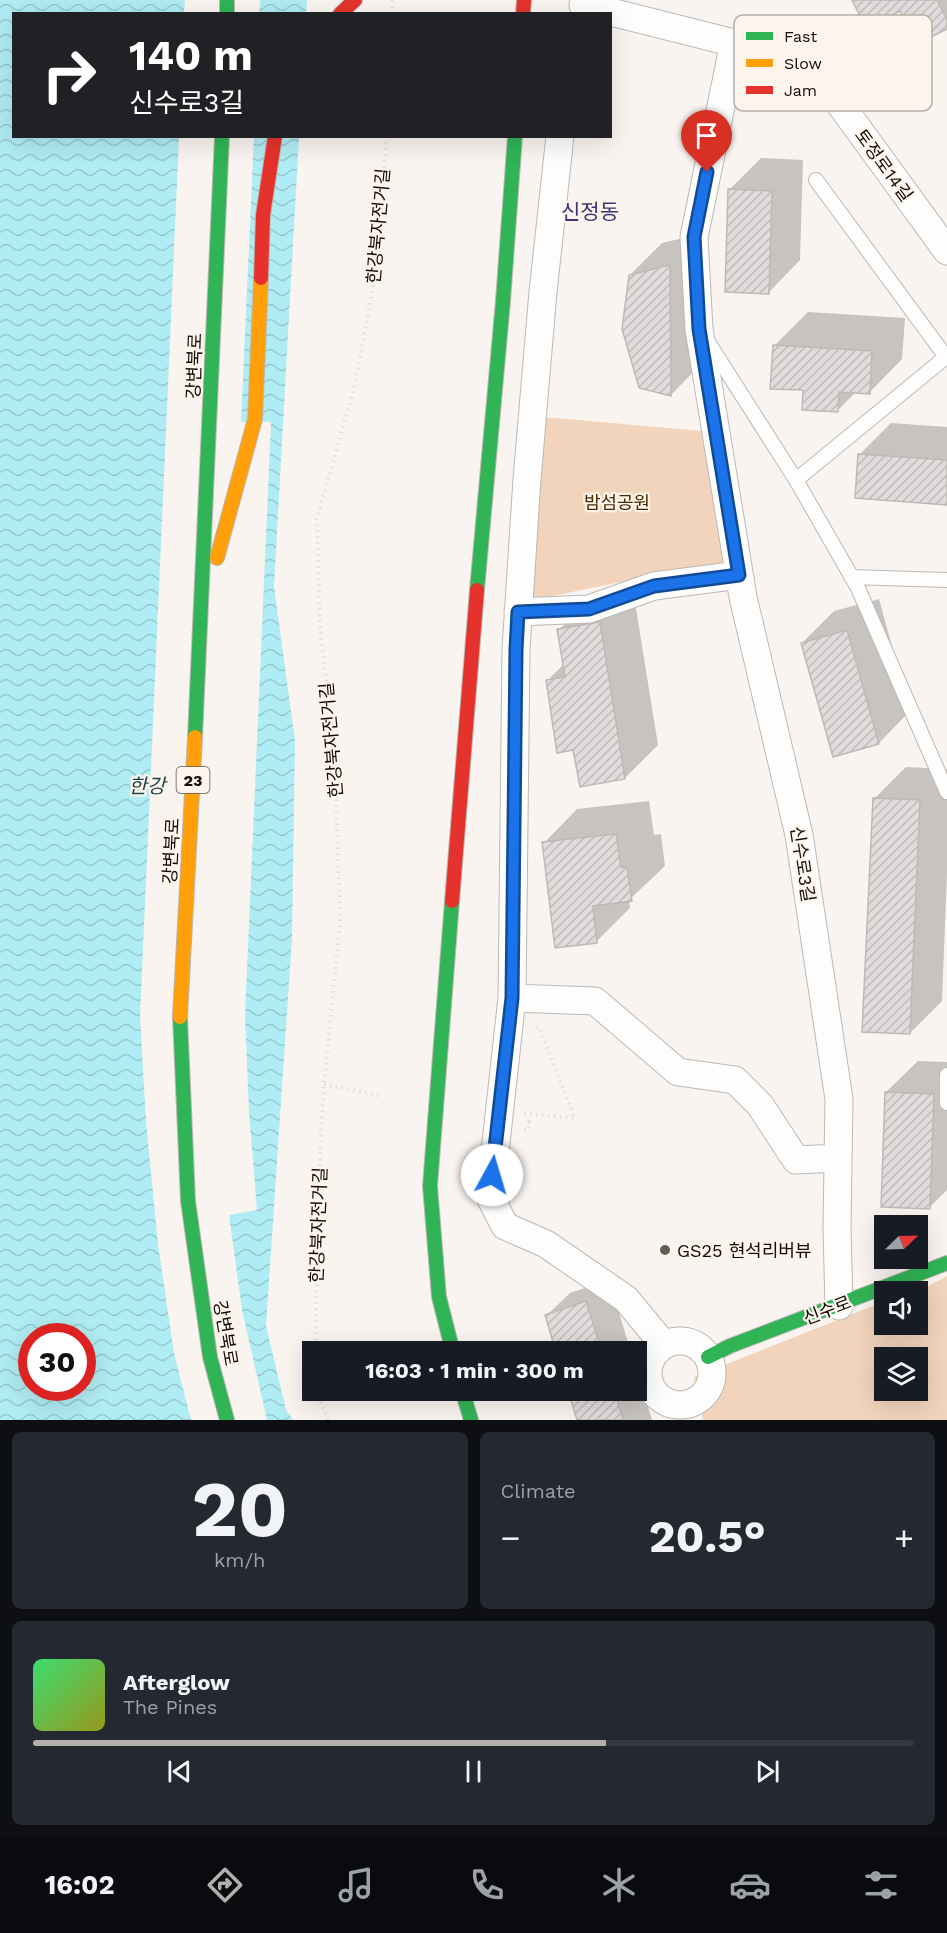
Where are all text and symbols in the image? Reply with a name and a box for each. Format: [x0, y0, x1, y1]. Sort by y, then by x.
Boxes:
legend [734, 15, 932, 111]
text: Fast [784, 27, 817, 46]
text: 140 m [129, 31, 253, 80]
icon: right [30, 36, 108, 114]
text: Slow [784, 54, 822, 73]
text: Jam [784, 81, 817, 100]
text: 신수로3길 [129, 87, 244, 119]
pin [681, 110, 732, 172]
icon: arrive [690, 119, 723, 152]
street label: 토정로14길 [851, 125, 917, 205]
street label: 한강북자전거길 [362, 167, 394, 285]
district label: 신정동 [561, 199, 619, 224]
street label: 강변북로 [182, 333, 206, 399]
park label: 밤섬공원 [584, 492, 650, 513]
street label: 한강북자전거길 [315, 681, 347, 799]
road number: 23 [176, 767, 210, 793]
water label: 한강 [129, 774, 168, 798]
street label: 강변북로 [159, 817, 183, 885]
street label: 신수로3길 [787, 824, 819, 904]
position arrow [460, 1143, 524, 1207]
street label: 한강북자전거길 [305, 1167, 331, 1283]
north arrow [874, 1215, 928, 1269]
map controls [874, 1215, 928, 1401]
place label: GS25 현석리버뷰 [677, 1240, 811, 1261]
marker: GS25 현석리버뷰 [658, 1243, 672, 1257]
button: sound [874, 1281, 928, 1335]
street label: 신수로 [800, 1291, 854, 1329]
street label: 강변북로 [210, 1299, 242, 1367]
speed limit sign: 30 [18, 1323, 96, 1401]
button: layers [874, 1347, 928, 1401]
text: 16:03 · 1 min · 300 m [365, 1358, 584, 1383]
text: 20 [191, 1463, 288, 1555]
text: Climate [501, 1479, 576, 1503]
text: 20.5° [649, 1510, 766, 1563]
text: − [501, 1518, 520, 1557]
text: + [894, 1518, 914, 1557]
text: km/h [214, 1548, 266, 1572]
text: Afterglow [123, 1670, 230, 1695]
text: The Pines [123, 1695, 217, 1719]
icon: previous [163, 1755, 196, 1788]
icon: pause [457, 1755, 490, 1788]
icon: next [751, 1755, 784, 1788]
icon: directions [204, 1864, 246, 1906]
icon: music [335, 1864, 377, 1906]
icon: phone [466, 1864, 508, 1906]
icon: climate [598, 1864, 640, 1906]
icon: car [729, 1864, 771, 1906]
icon: filters [860, 1864, 902, 1906]
text: 16:02 [45, 1869, 115, 1901]

